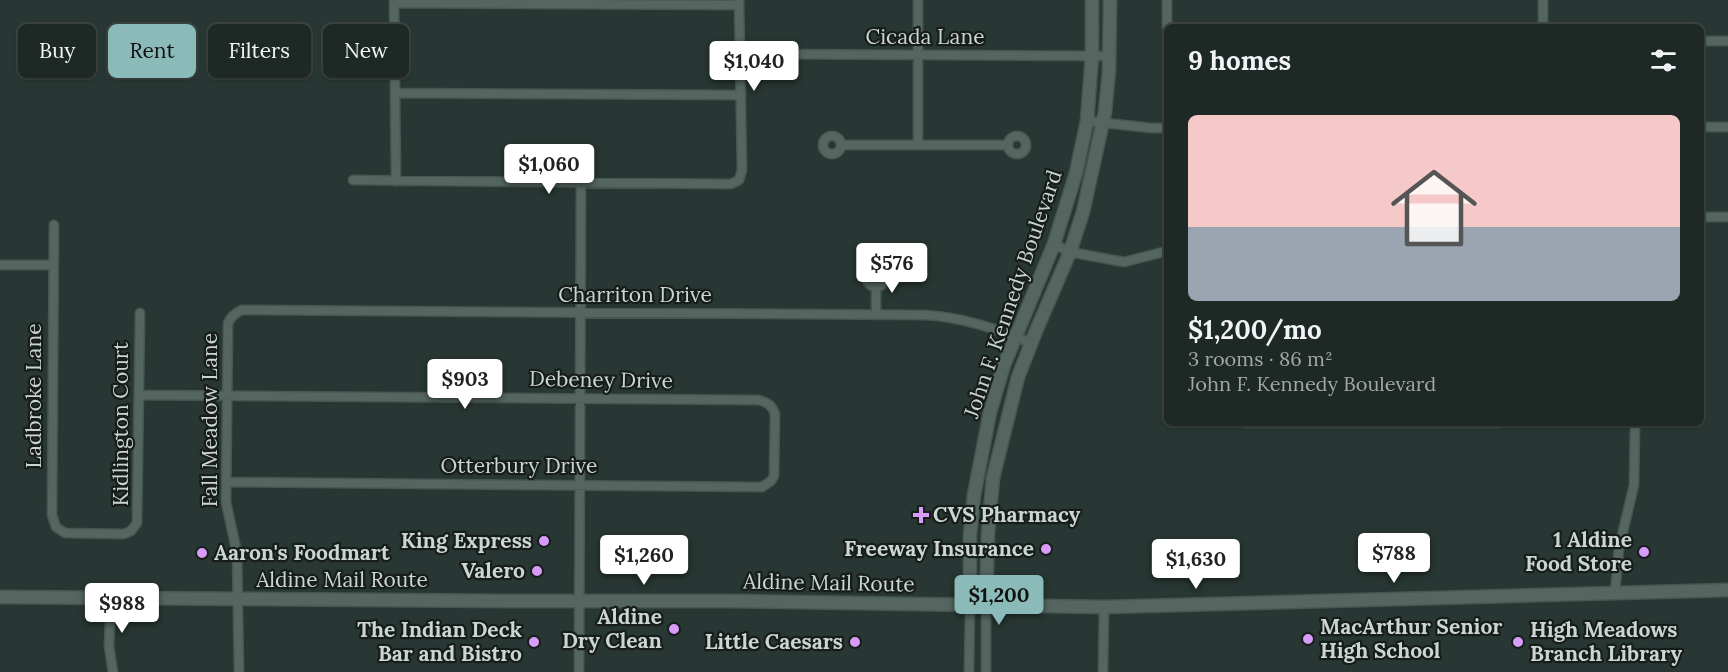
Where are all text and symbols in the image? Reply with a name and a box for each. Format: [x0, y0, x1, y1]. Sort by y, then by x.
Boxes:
street label: Cicada Lane [865, 23, 985, 50]
chip: Buy [18, 24, 96, 78]
chip: Rent [108, 24, 196, 78]
chip: Filters [208, 24, 311, 78]
chip: New [323, 24, 409, 78]
pin: $1,040 [705, 41, 803, 92]
text: 9 homes [1188, 44, 1291, 77]
icon: filters [1647, 44, 1680, 77]
text: $1,040 [724, 48, 784, 73]
pin: $1,060 [500, 144, 598, 195]
text: $1,060 [518, 151, 580, 176]
icon: home [1380, 154, 1488, 262]
street label: John F. Kennedy Boulevard [957, 166, 1068, 422]
pin: $576 [856, 243, 928, 294]
text: $576 [870, 250, 914, 275]
street label: Charriton Drive [558, 281, 712, 308]
text: $1,200/mo [1188, 313, 1322, 346]
street label: Ladbroke Lane [20, 323, 47, 469]
street label: Fall Meadow Lane [196, 333, 223, 507]
street label: Kidlington Court [107, 341, 134, 506]
text: 3 rooms · 86 m² [1188, 346, 1333, 371]
pin: $903 [429, 359, 501, 410]
street label: Debeney Drive [529, 365, 673, 394]
text: $903 [441, 366, 489, 391]
text: John F. Kennedy Boulevard [1188, 371, 1436, 396]
street label: Otterbury Drive [441, 452, 597, 479]
place label: CVS Pharmacy [933, 501, 1081, 528]
marker: CVS Pharmacy [914, 508, 928, 522]
place label: 1 Aldine Food Store [1525, 526, 1632, 577]
place label: King Express [401, 527, 532, 554]
pin: $788 [1358, 533, 1430, 584]
marker: King Express [537, 534, 551, 548]
pin: $1,260 [595, 535, 693, 586]
place label: Freeway Insurance [844, 535, 1034, 562]
place label: Aaron's Foodmart [214, 539, 390, 566]
pin: $1,630 [1147, 539, 1245, 590]
text: $788 [1372, 540, 1416, 565]
text: $1,260 [614, 542, 674, 567]
marker: Freeway Insurance [1039, 542, 1053, 556]
marker: 1 Aldine Food Store [1637, 545, 1651, 559]
marker: Aaron's Foodmart [195, 546, 209, 560]
text: $1,630 [1166, 546, 1226, 571]
place label: Valero [461, 557, 525, 584]
marker: Valero [530, 564, 544, 578]
street label: Aldine Mail Route [255, 566, 428, 593]
street label: Aldine Mail Route [742, 567, 915, 597]
pin: $1,200 [950, 575, 1048, 626]
text: $1,200 [969, 582, 1029, 607]
pin: $988 [86, 583, 158, 634]
text: $988 [99, 590, 145, 615]
place label: Aldine Dry Clean [562, 603, 662, 654]
place label: MacArthur Senior High School [1320, 613, 1502, 664]
place label: The Indian Deck Bar and Bistro [357, 616, 523, 667]
place label: High Meadows Branch Library [1530, 616, 1682, 667]
marker: Aldine Dry Clean [667, 622, 681, 636]
place label: Little Caesars [705, 628, 843, 655]
marker: MacArthur Senior High School [1301, 632, 1315, 646]
marker: The Indian Deck Bar and Bistro [527, 635, 541, 649]
marker: Little Caesars [848, 635, 862, 649]
marker: High Meadows Branch Library [1511, 635, 1525, 649]

